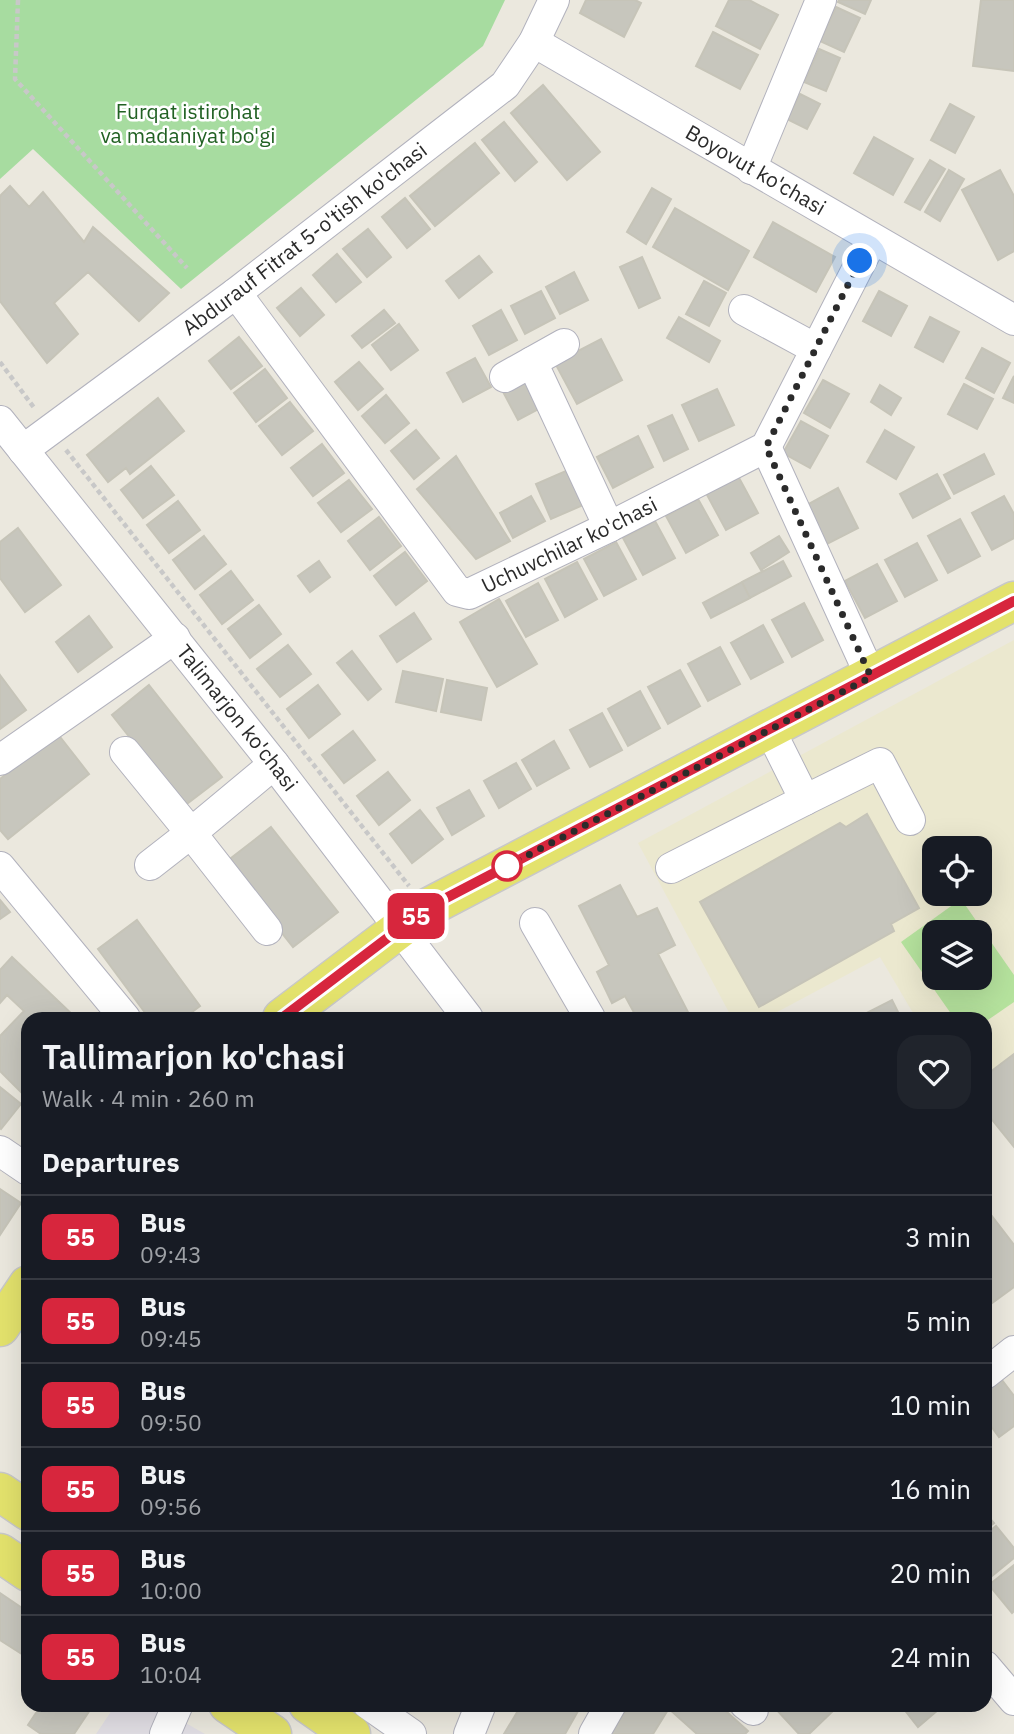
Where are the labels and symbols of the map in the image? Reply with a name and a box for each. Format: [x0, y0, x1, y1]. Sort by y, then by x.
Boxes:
park label: Furqat istirohat va madaniyat bo'gi [100, 97, 276, 149]
street label: Boyovut ko'chasi [681, 118, 831, 221]
street label: Abdurauf Fitrat 5-o'tish ko'chasi [176, 136, 432, 341]
your location [842, 243, 877, 278]
street label: Uchuvchilar ko'chasi [477, 490, 662, 599]
street label: Talimarjon ko'chasi [171, 638, 305, 796]
unlabelled marker [492, 851, 522, 881]
line badge: 55 [384, 893, 448, 939]

